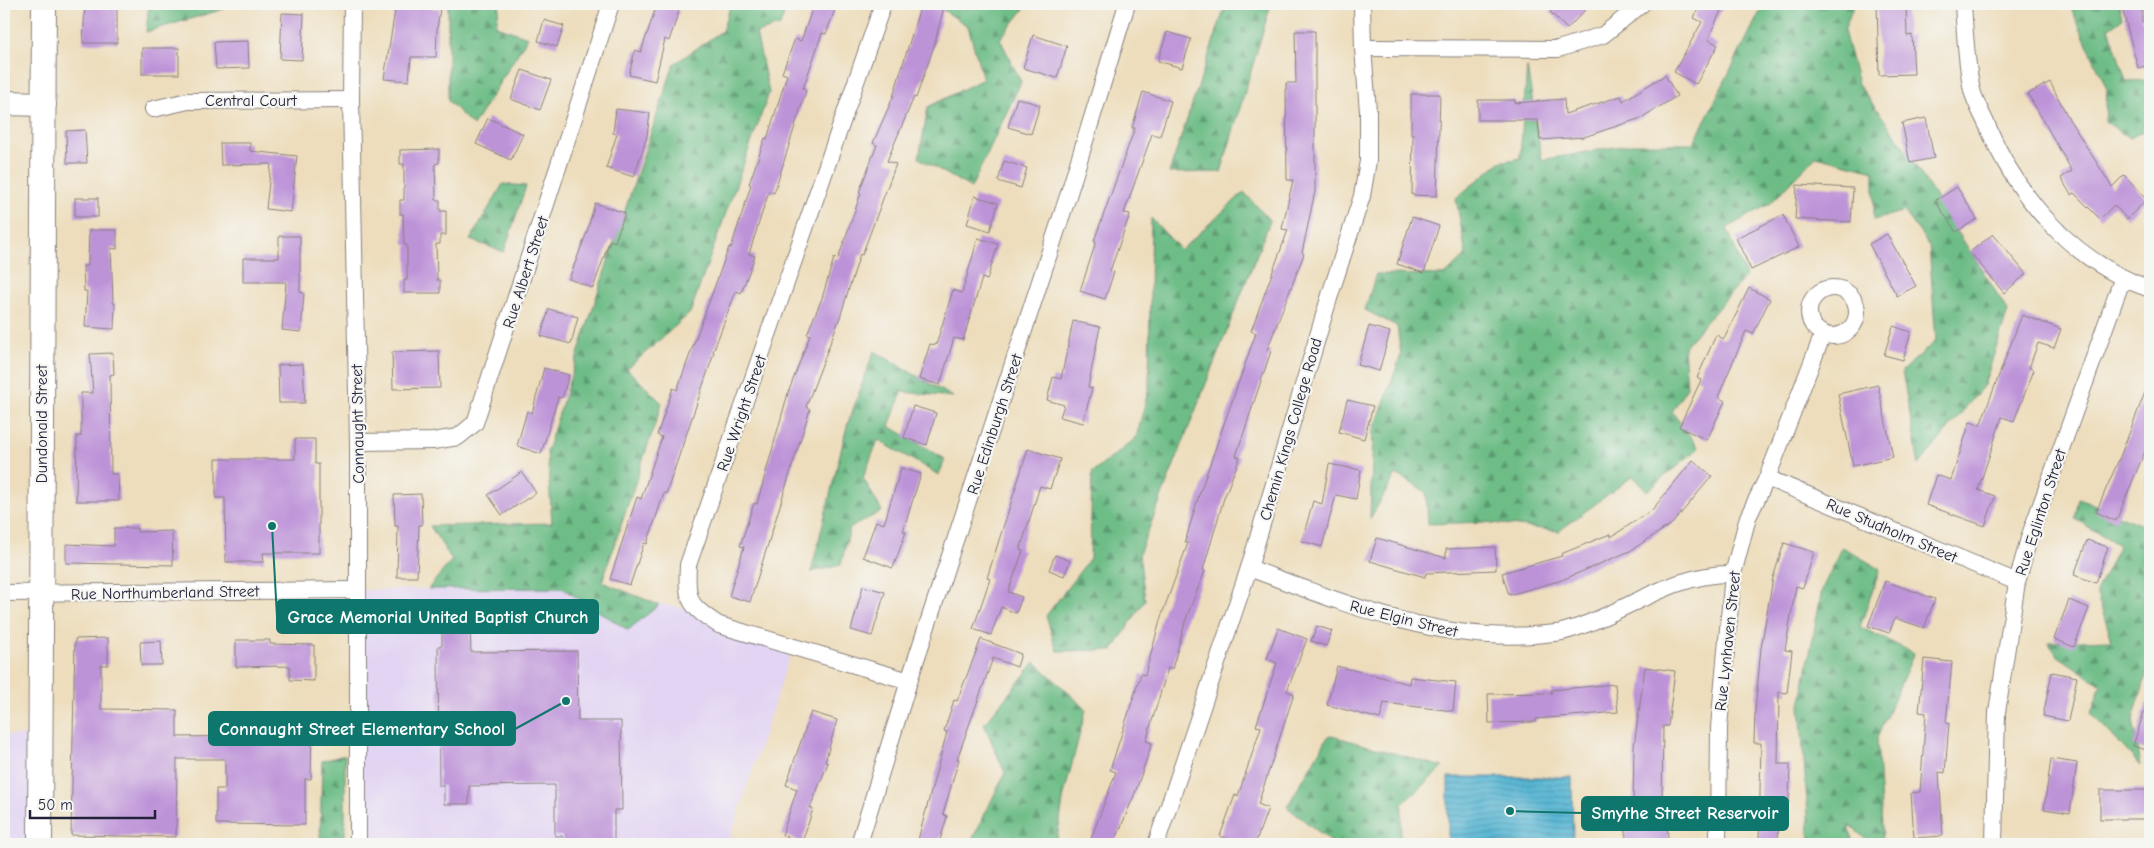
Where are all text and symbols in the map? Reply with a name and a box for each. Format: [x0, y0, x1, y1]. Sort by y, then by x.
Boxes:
street label: Central Court [205, 92, 297, 110]
street label: Rue Albert Street [499, 214, 553, 331]
street label: Chemin Kings College Road [1256, 336, 1326, 523]
street label: Rue Edinburgh Street [964, 351, 1026, 497]
street label: Rue Wright Street [714, 352, 770, 474]
street label: Dundonald Street [33, 364, 51, 483]
street label: Connaught Street [348, 364, 368, 484]
street label: Rue Eglinton Street [2012, 446, 2070, 578]
street label: Rue Studholm Street [1824, 495, 1960, 567]
street label: Rue Lynhaven Street [1712, 570, 1744, 712]
street label: Rue Northumberland Street [71, 582, 260, 604]
street label: Rue Elgin Street [1348, 597, 1460, 641]
callout: Grace Memorial United Baptist Church [277, 600, 598, 633]
text: Grace Memorial United Baptist Church [288, 607, 589, 628]
callout: Connaught Street Elementary School [209, 712, 515, 745]
text: Connaught Street Elementary School [219, 719, 505, 740]
scale bar [30, 788, 155, 820]
text: 50 m [38, 796, 73, 814]
callout: Smythe Street Reservoir [1582, 797, 1788, 830]
text: Smythe Street Reservoir [1592, 803, 1779, 824]

